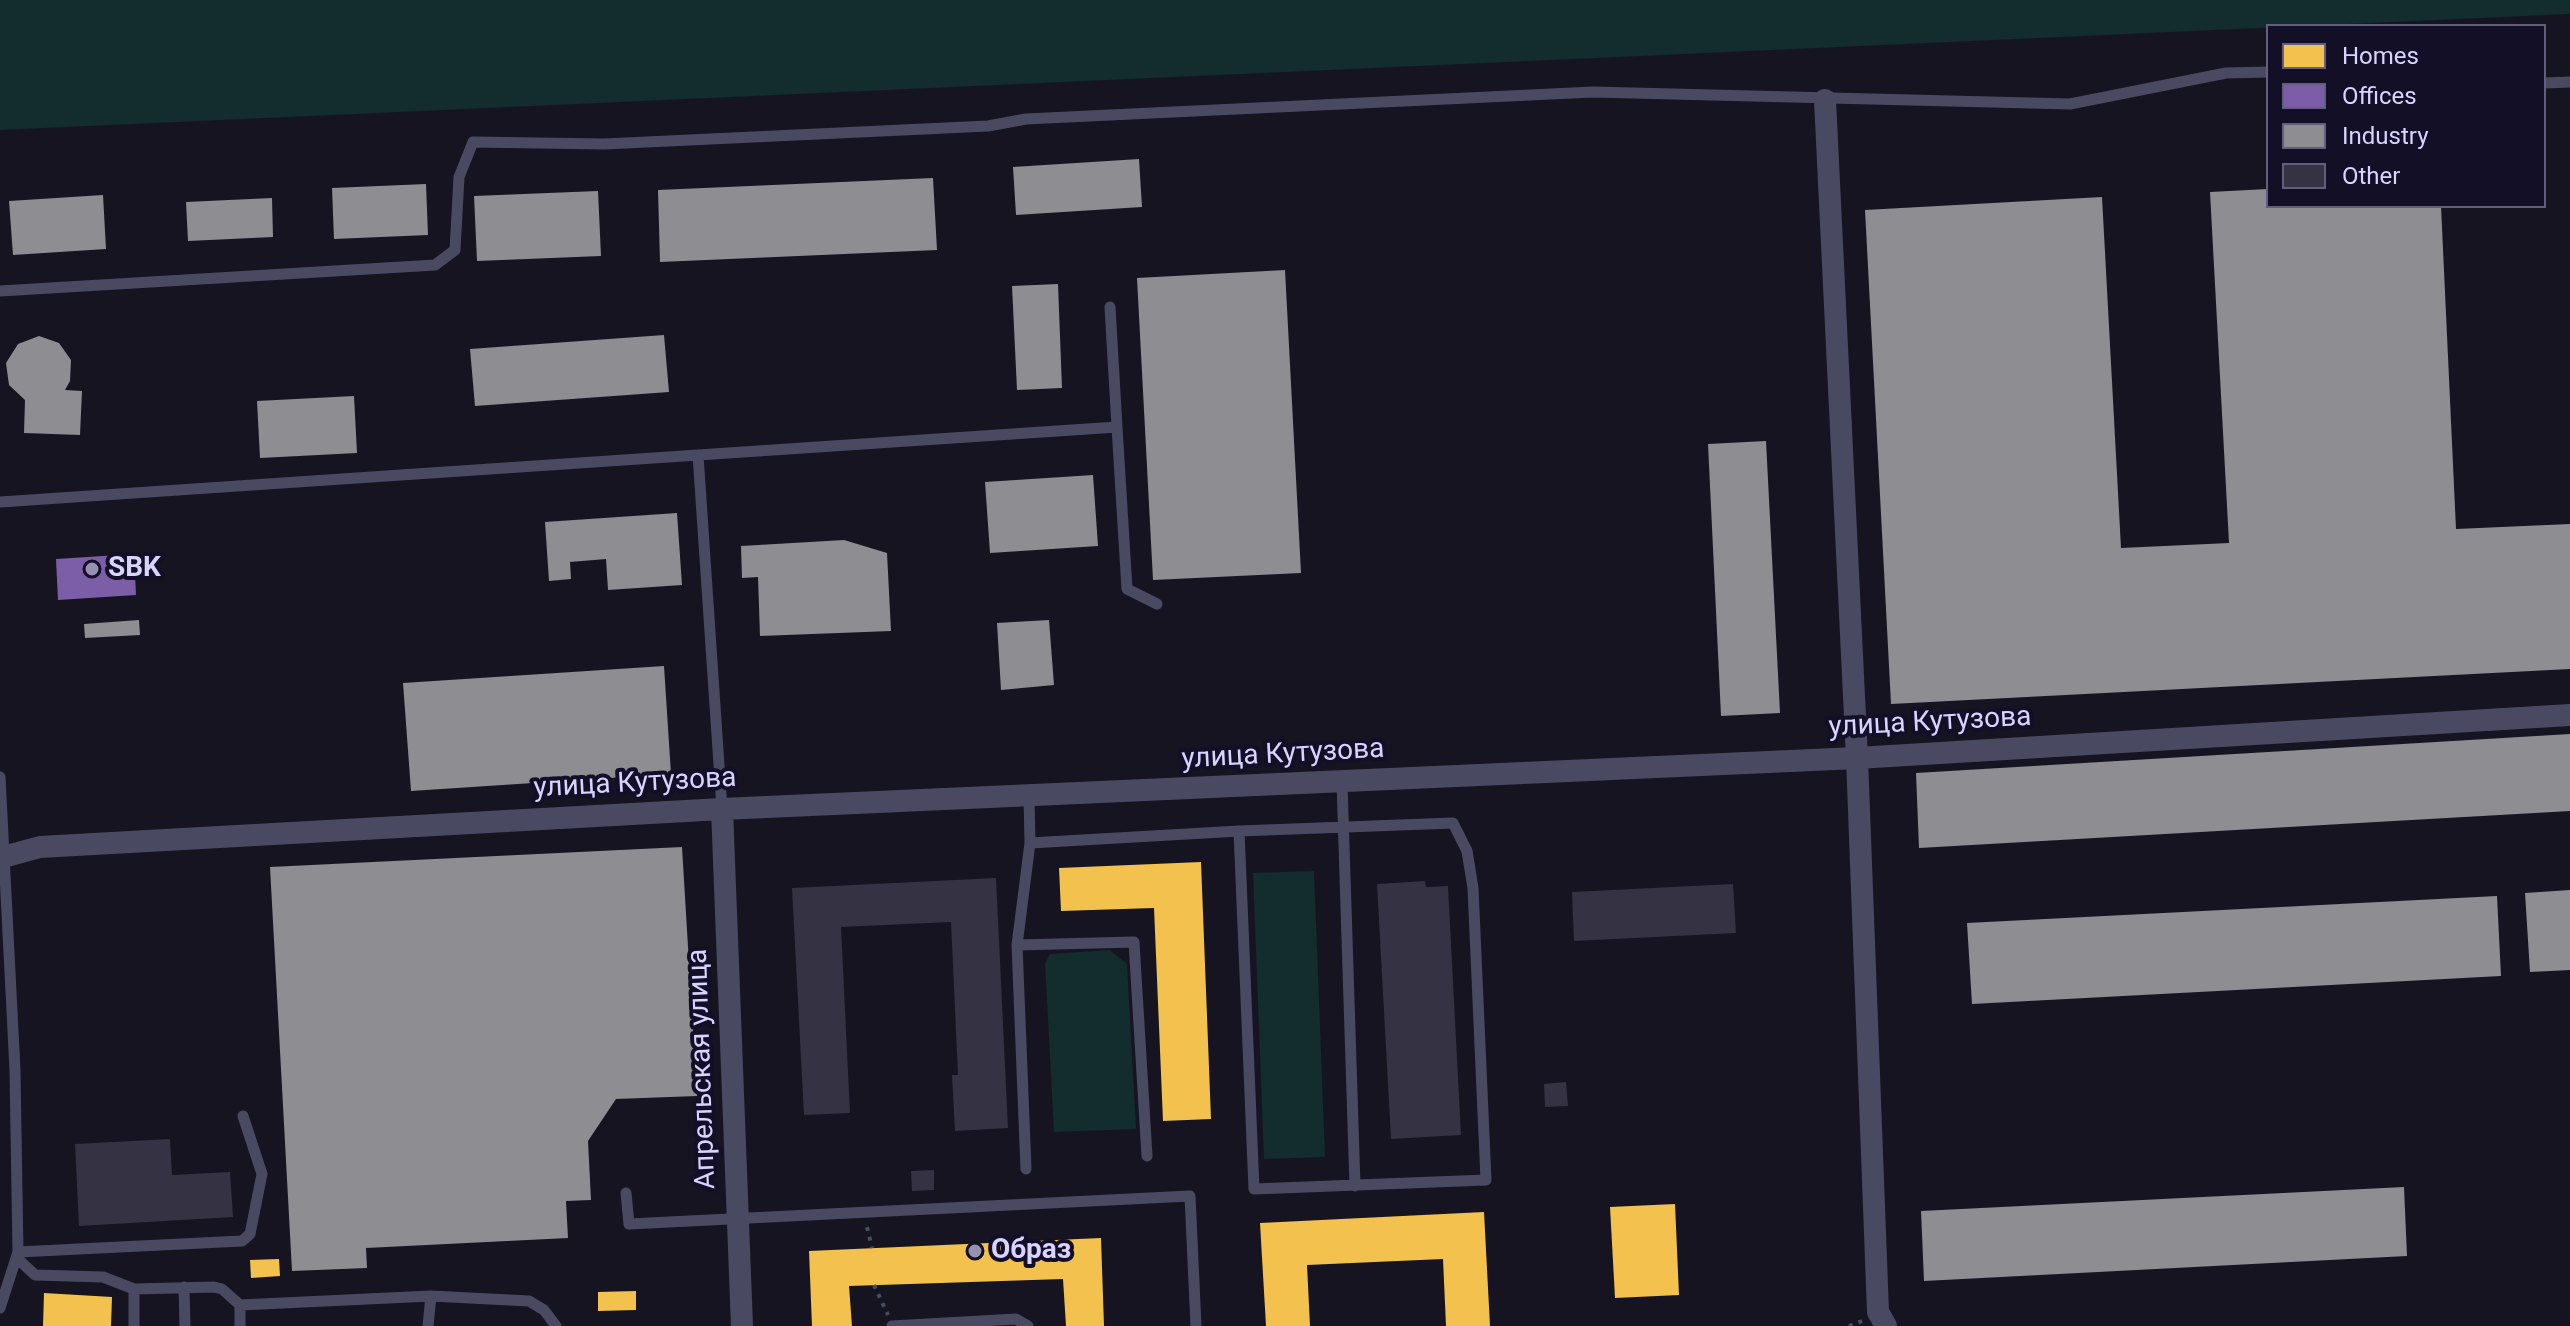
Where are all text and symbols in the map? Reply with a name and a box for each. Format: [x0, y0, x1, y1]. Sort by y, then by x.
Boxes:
legend [2266, 24, 2546, 208]
text: Homes [2342, 42, 2419, 70]
text: Offices [2342, 82, 2417, 110]
text: Industry [2342, 122, 2428, 150]
text: Other [2342, 162, 2400, 190]
place label: SBK [108, 552, 161, 586]
marker: SBK [83, 560, 101, 578]
street label: улица Кутузова [1828, 701, 2032, 745]
street label: улица Кутузова [1181, 733, 1385, 777]
street label: улица Кутузова [533, 762, 737, 806]
street label: Апрельская улица [682, 948, 724, 1190]
place label: Образ [991, 1234, 1071, 1268]
marker: Образ [966, 1242, 984, 1260]

